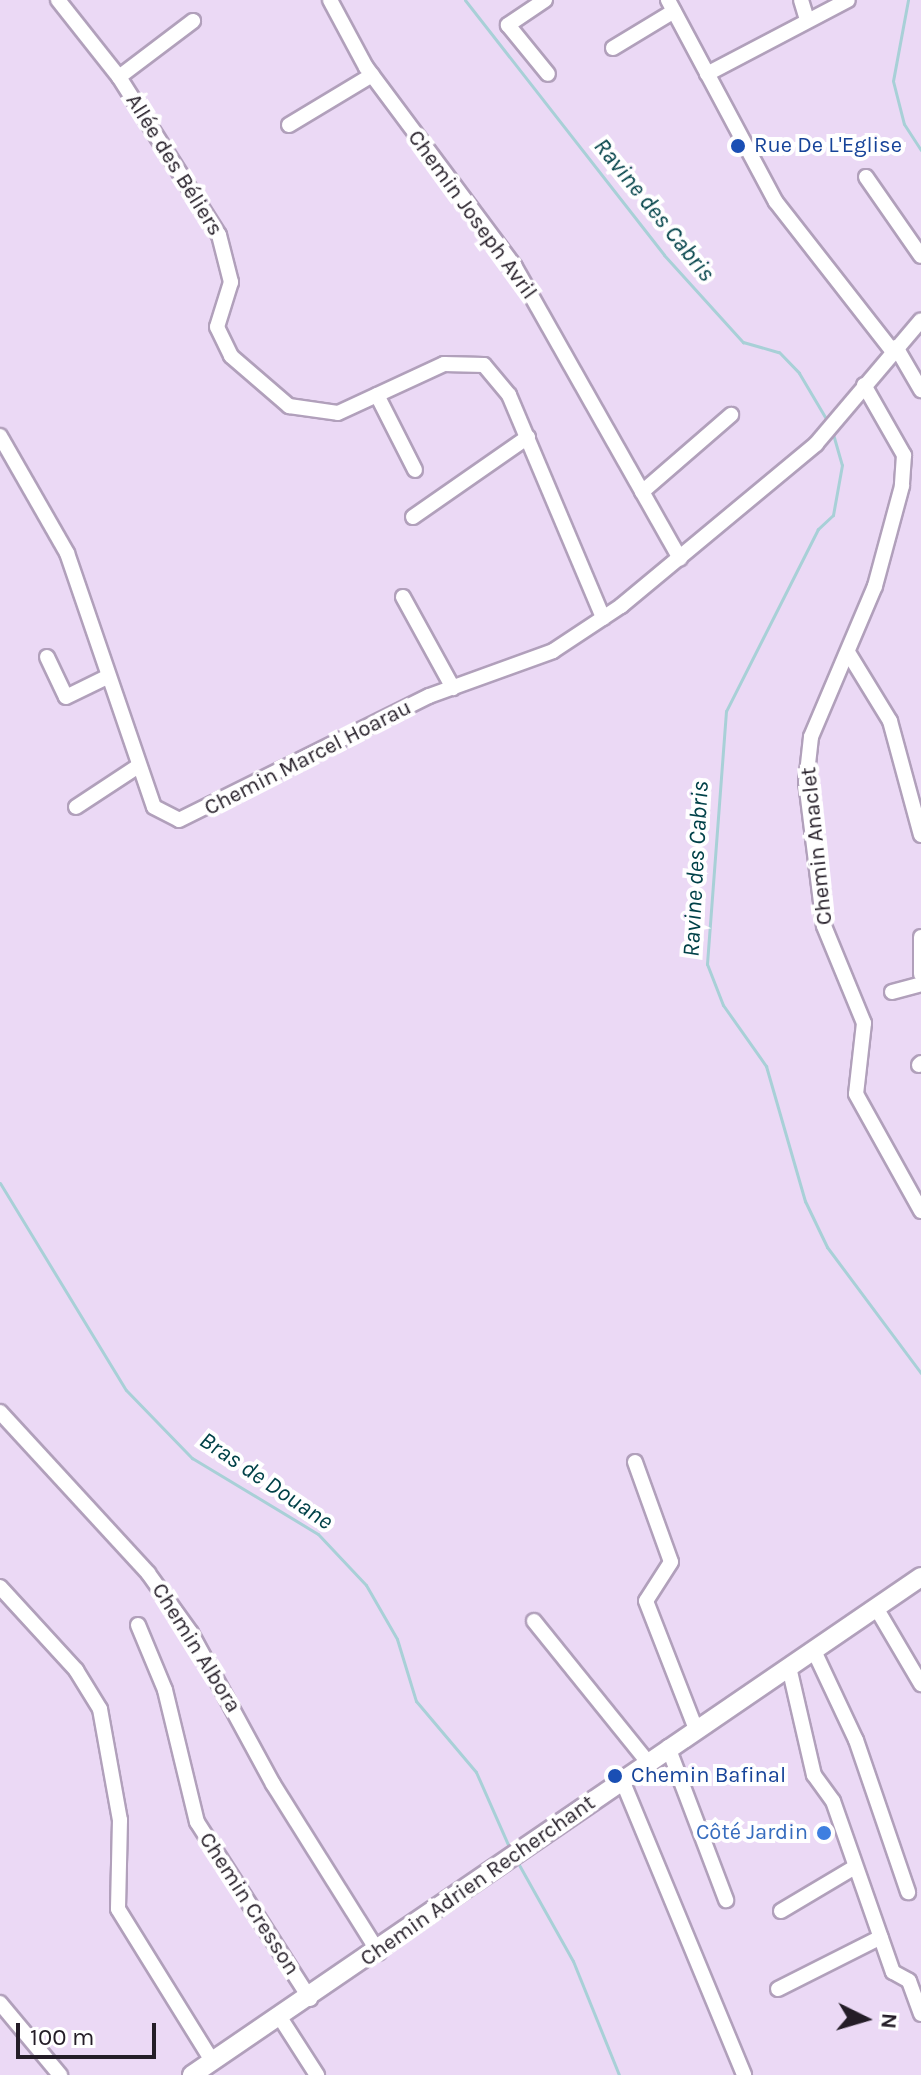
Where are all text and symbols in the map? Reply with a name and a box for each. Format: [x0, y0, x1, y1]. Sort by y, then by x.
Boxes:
street label: Allée des Béliers [120, 89, 228, 241]
street label: Chemin Joseph Avril [402, 125, 542, 305]
water label: Ravine des Cabris [587, 132, 721, 288]
place label: Rue De L'Eglise [754, 133, 902, 159]
marker: Rue De L'Eglise [729, 137, 747, 155]
street label: Chemin Marcel Hoarau [200, 694, 416, 822]
street label: Chemin Anaclet [796, 766, 838, 926]
water label: Ravine des Cabris [677, 780, 715, 958]
water label: Bras de Douane [194, 1426, 338, 1536]
street label: Chemin Albora [146, 1578, 246, 1718]
place label: Chemin Bafinal [631, 1763, 786, 1789]
marker: Chemin Bafinal [606, 1767, 624, 1785]
street label: Chemin Adrien Recherchant [355, 1790, 601, 1972]
place label: Côté Jardin [696, 1820, 808, 1846]
marker: Côté Jardin [815, 1824, 833, 1842]
street label: Chemin Cresson [193, 1828, 305, 1980]
north arrow [825, 1979, 905, 2059]
scale bar [20, 2007, 160, 2057]
text: N [875, 2012, 903, 2030]
text: 100 m [30, 2023, 95, 2051]

